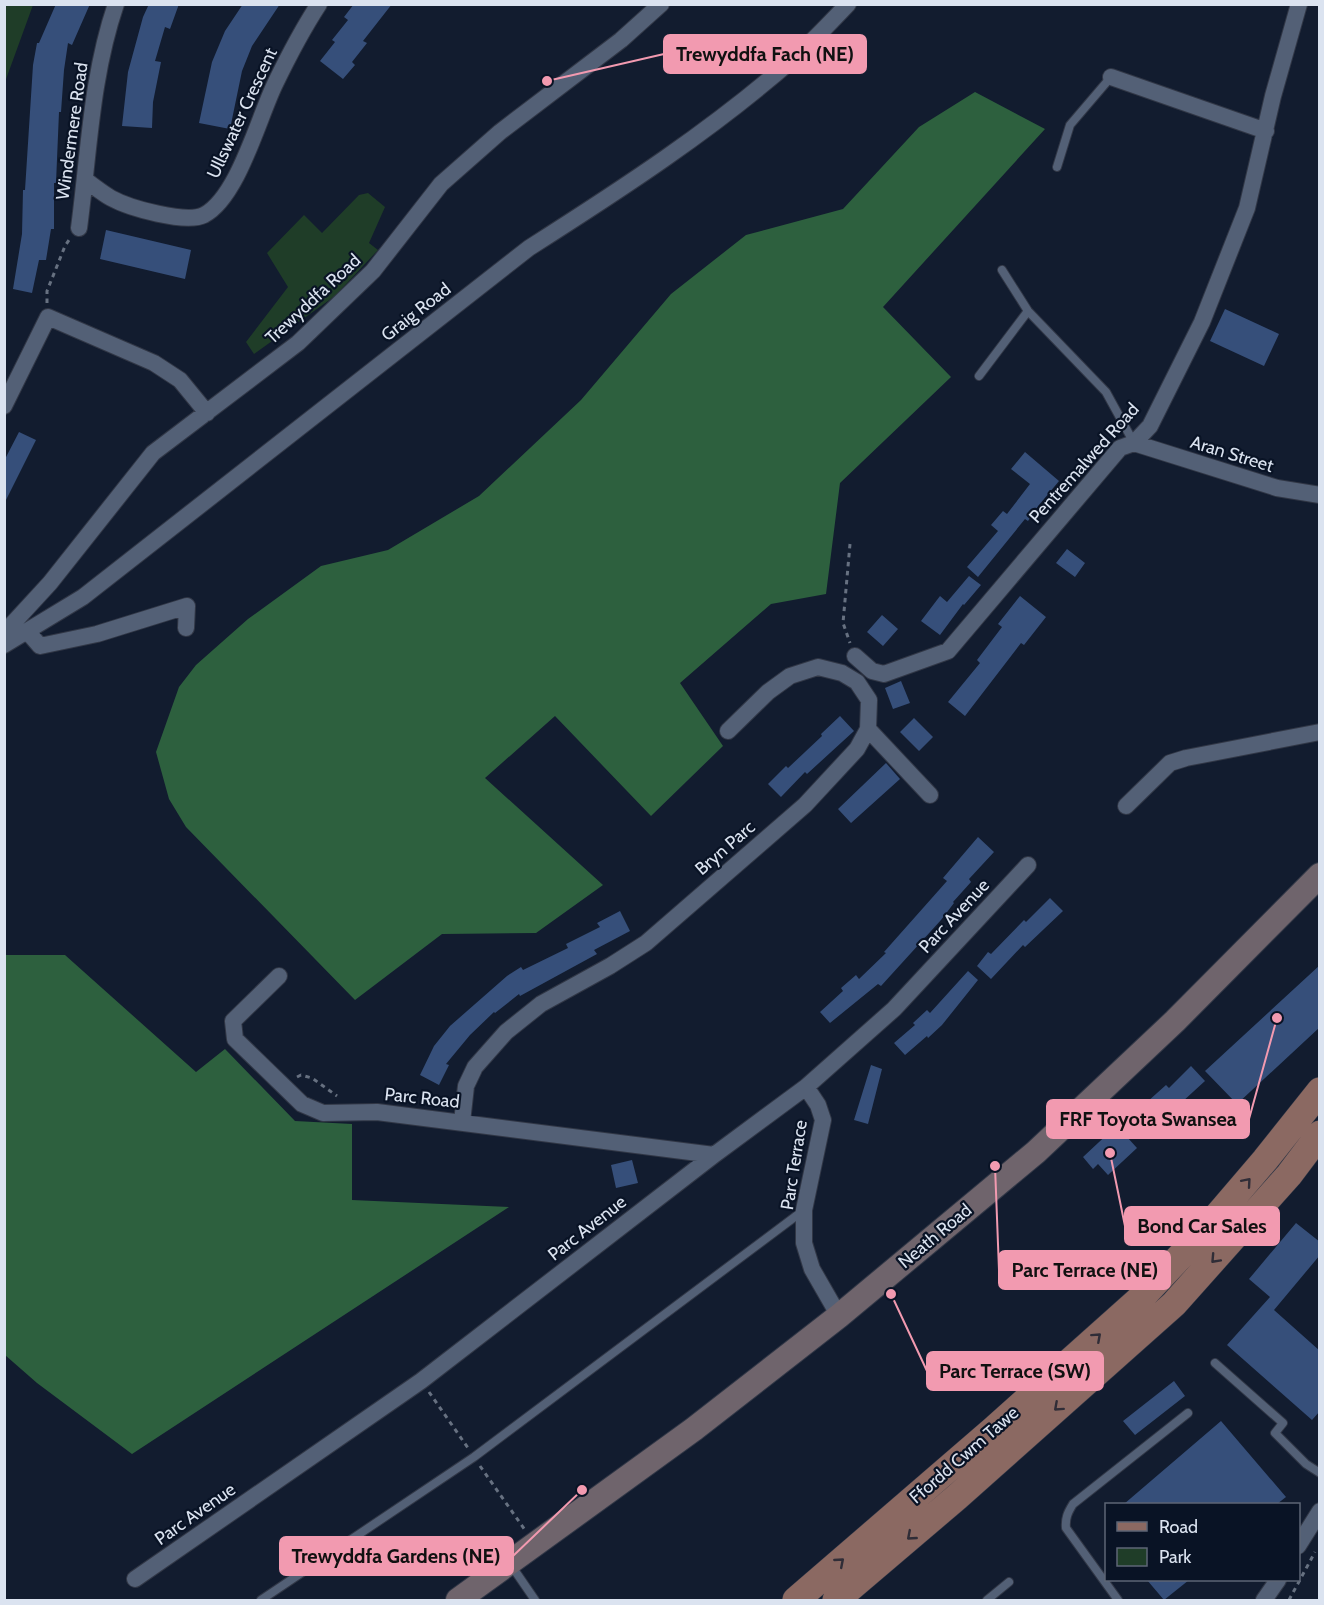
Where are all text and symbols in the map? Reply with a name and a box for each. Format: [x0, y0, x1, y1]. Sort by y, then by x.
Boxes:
callout: Trewyddfa Fach (NE) [664, 35, 866, 73]
text: Trewyddfa Fach (NE) [676, 42, 854, 66]
street label: Ullswater Crescent [202, 44, 282, 182]
street label: Windermere Road [51, 61, 93, 201]
street label: Trewyddfa Road [261, 249, 365, 349]
street label: Graig Road [377, 278, 455, 346]
street label: Pentremalwed Road [1024, 398, 1144, 528]
street label: Aran Street [1188, 431, 1276, 477]
street label: Bryn Parc [691, 816, 759, 880]
street label: Parc Avenue [914, 874, 994, 958]
street label: Parc Road [383, 1083, 461, 1113]
callout: FRF Toyota Swansea [1047, 1100, 1249, 1138]
text: FRF Toyota Swansea [1059, 1107, 1237, 1131]
street label: Parc Terrace [776, 1118, 812, 1212]
one-way arrow [1240, 1178, 1251, 1188]
street label: Parc Avenue [543, 1191, 631, 1265]
street label: Neath Road [894, 1199, 976, 1273]
callout: Bond Car Sales [1125, 1207, 1279, 1245]
text: Bond Car Sales [1137, 1214, 1267, 1238]
callout: Parc Terrace (NE) [999, 1251, 1170, 1289]
one-way arrow [1211, 1253, 1222, 1263]
text: Parc Terrace (NE) [1012, 1258, 1158, 1282]
one-way arrow [1090, 1333, 1101, 1344]
callout: Parc Terrace (SW) [927, 1352, 1103, 1390]
text: Parc Terrace (SW) [939, 1359, 1091, 1383]
one-way arrow [1054, 1400, 1064, 1411]
street label: Ffordd Cwm Tawe [905, 1402, 1023, 1508]
street label: Parc Avenue [150, 1478, 240, 1550]
legend [1105, 1503, 1300, 1581]
text: Road [1159, 1516, 1198, 1538]
one-way arrow [907, 1529, 918, 1540]
callout: Trewyddfa Gardens (NE) [280, 1537, 513, 1575]
text: Trewyddfa Gardens (NE) [292, 1544, 500, 1568]
text: Park [1159, 1546, 1192, 1568]
one-way arrow [833, 1558, 844, 1569]

